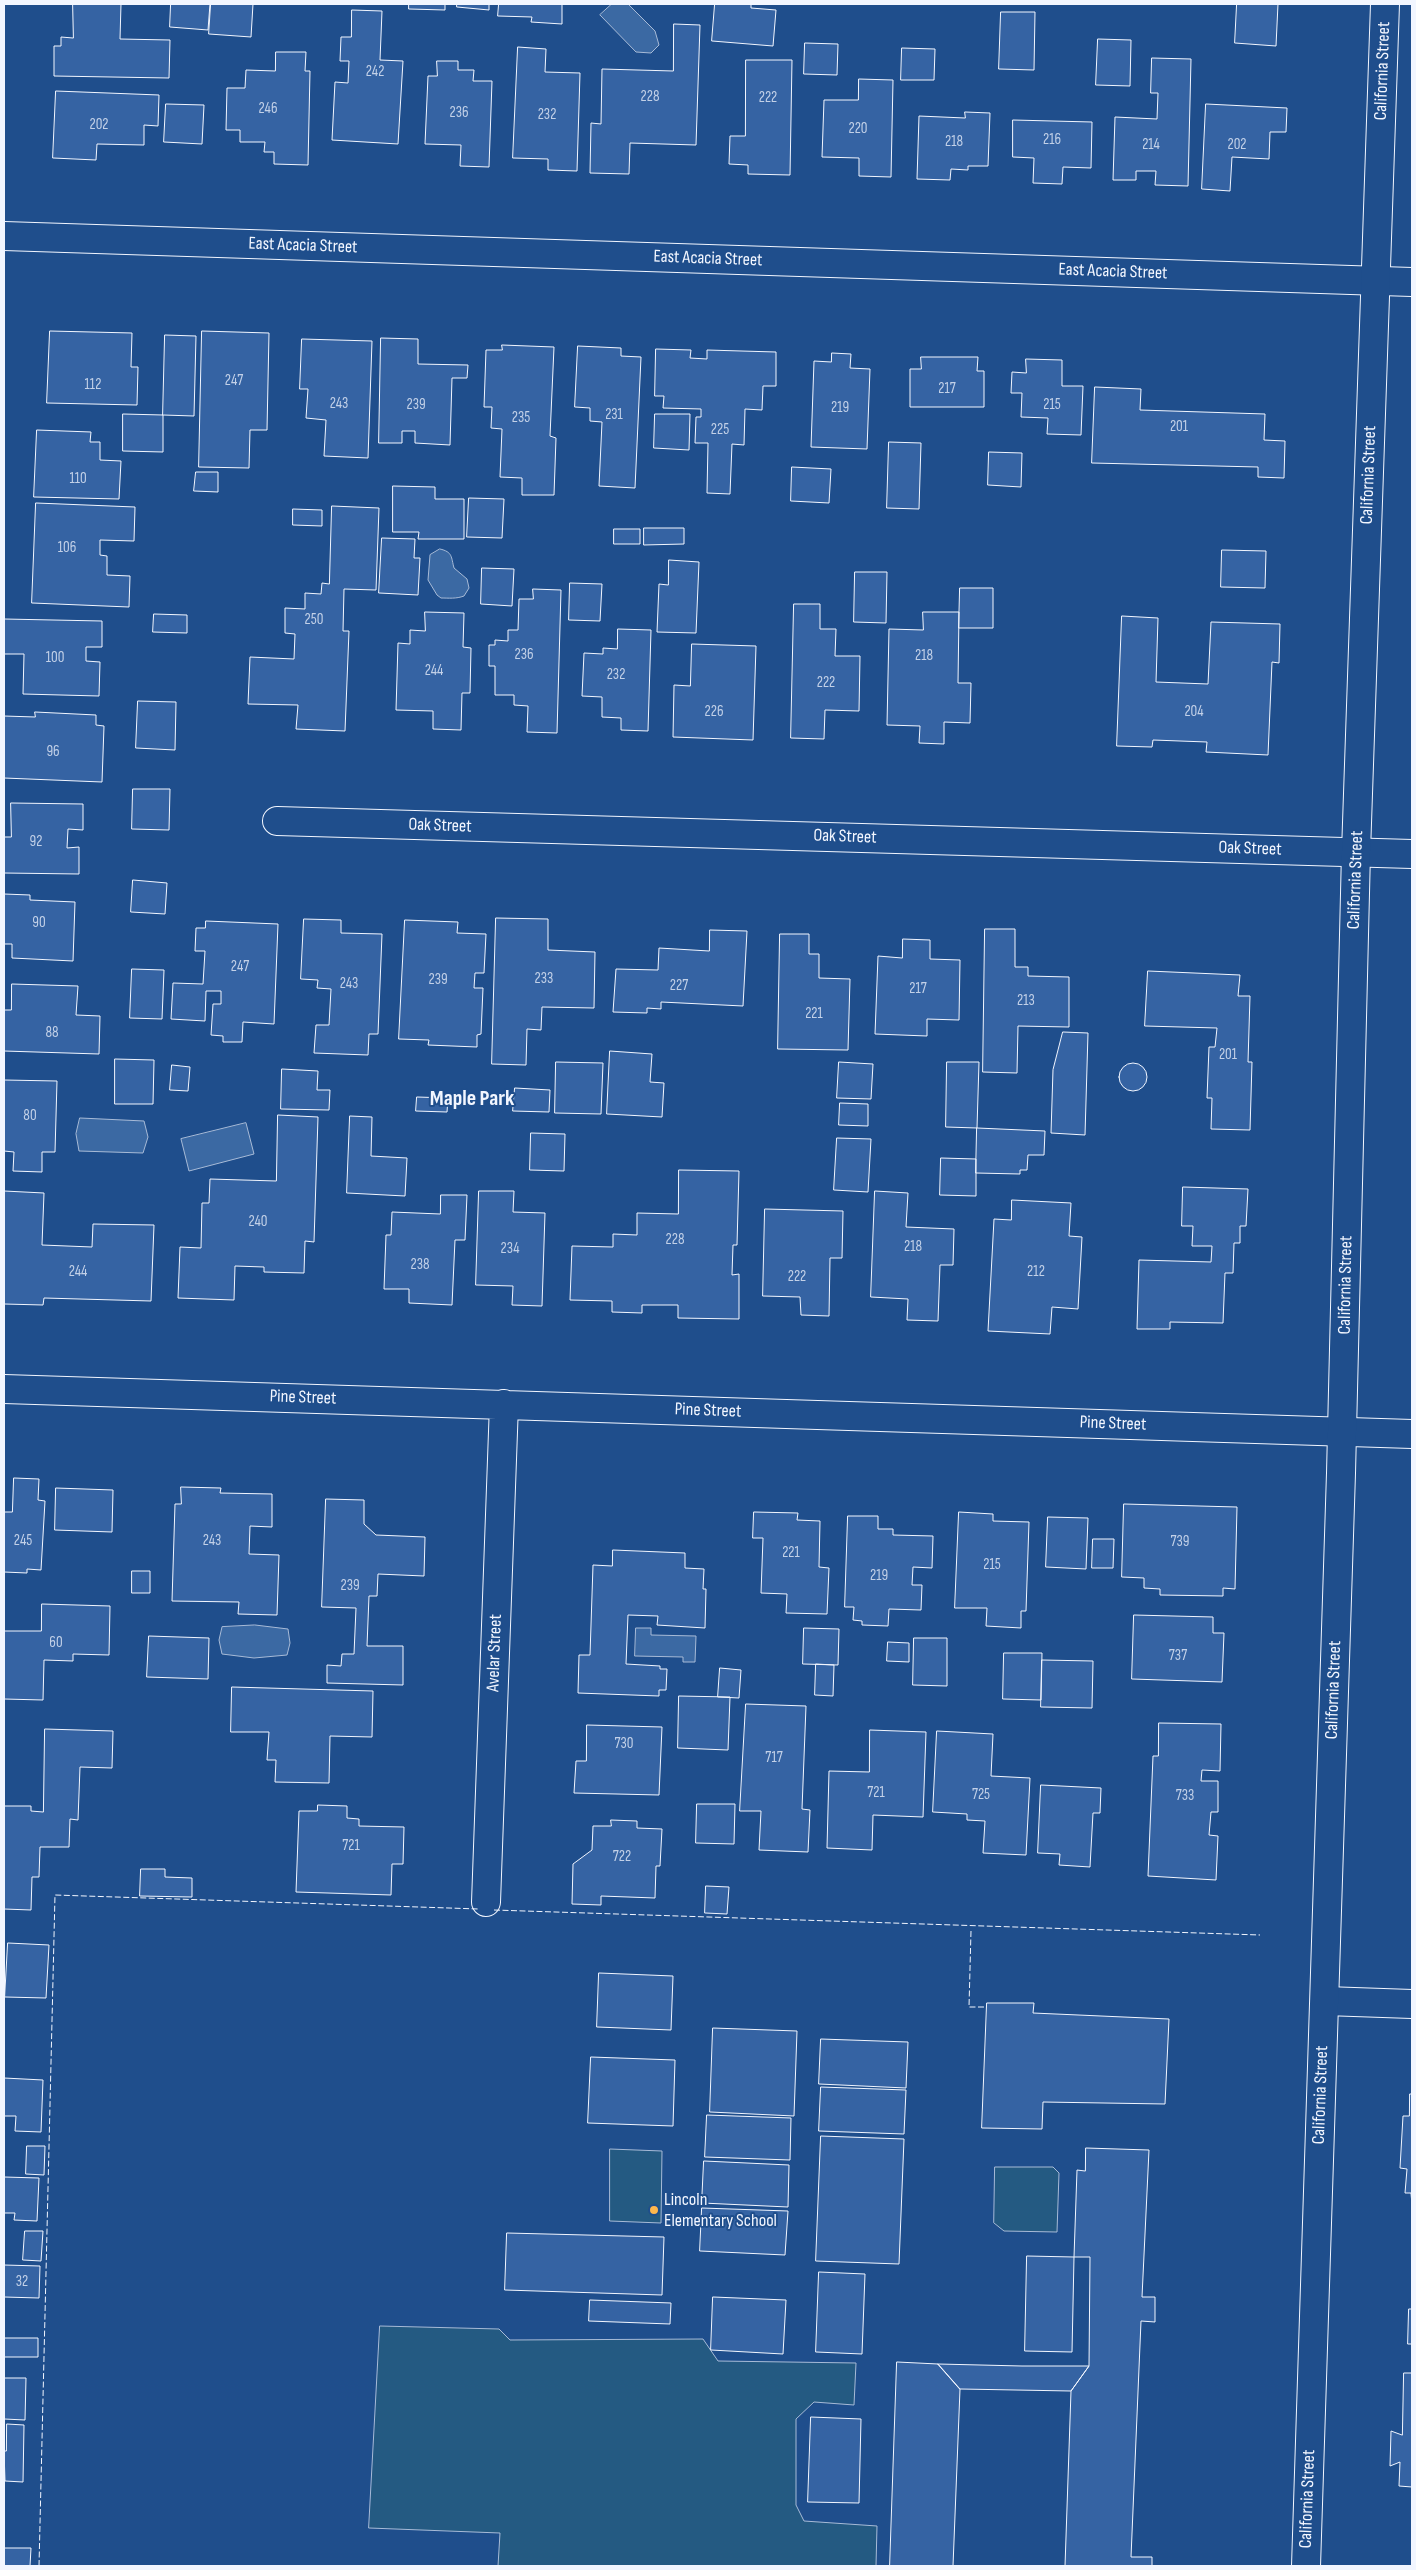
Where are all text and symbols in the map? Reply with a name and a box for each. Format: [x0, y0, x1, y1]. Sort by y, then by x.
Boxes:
street label: California Street [1370, 21, 1396, 121]
house number: 242 [366, 63, 384, 81]
house number: 228 [641, 88, 659, 106]
house number: 222 [759, 89, 777, 107]
house number: 246 [259, 100, 277, 118]
house number: 236 [449, 104, 469, 122]
house number: 232 [538, 106, 556, 124]
house number: 202 [89, 116, 109, 134]
house number: 220 [848, 120, 868, 138]
house number: 216 [1043, 131, 1061, 149]
house number: 218 [945, 133, 963, 151]
house number: 214 [1142, 136, 1160, 154]
house number: 202 [1227, 136, 1247, 154]
street label: East Acacia Street [248, 233, 358, 259]
street label: East Acacia Street [653, 246, 763, 272]
street label: East Acacia Street [1058, 259, 1168, 285]
house number: 247 [225, 372, 243, 390]
house number: 112 [85, 376, 101, 394]
house number: 217 [938, 380, 956, 398]
house number: 243 [330, 395, 348, 413]
house number: 239 [406, 396, 426, 414]
house number: 215 [1043, 396, 1061, 414]
house number: 219 [831, 399, 849, 417]
house number: 231 [605, 406, 623, 424]
house number: 235 [512, 409, 530, 427]
house number: 201 [1170, 418, 1188, 436]
house number: 225 [711, 421, 729, 439]
street label: California Street [1356, 425, 1382, 525]
house number: 110 [69, 470, 87, 488]
house number: 106 [58, 539, 76, 557]
house number: 250 [305, 611, 323, 629]
house number: 236 [514, 646, 534, 664]
house number: 218 [915, 647, 933, 665]
house number: 100 [46, 649, 64, 667]
house number: 244 [425, 662, 443, 680]
house number: 232 [607, 666, 625, 684]
house number: 222 [817, 674, 835, 692]
house number: 226 [705, 703, 723, 721]
house number: 204 [1184, 703, 1204, 721]
house number: 96 [46, 743, 60, 761]
street label: Oak Street [408, 814, 472, 838]
street label: Oak Street [813, 825, 877, 849]
street label: California Street [1343, 830, 1369, 930]
house number: 92 [30, 833, 42, 851]
street label: Oak Street [1218, 837, 1282, 861]
house number: 90 [32, 914, 46, 932]
house number: 247 [231, 958, 249, 976]
house number: 233 [535, 970, 553, 988]
house number: 239 [428, 971, 448, 989]
house number: 243 [340, 975, 358, 993]
house number: 227 [670, 977, 688, 995]
house number: 217 [909, 980, 927, 998]
house number: 213 [1017, 992, 1035, 1010]
house number: 221 [805, 1005, 823, 1023]
house number: 88 [45, 1024, 59, 1042]
house number: 201 [1219, 1046, 1237, 1064]
district label: Maple Park [430, 1086, 514, 1112]
house number: 80 [23, 1107, 37, 1125]
house number: 240 [248, 1213, 268, 1231]
house number: 228 [666, 1231, 684, 1249]
street label: California Street [1334, 1235, 1358, 1335]
house number: 218 [904, 1238, 922, 1256]
house number: 234 [501, 1240, 519, 1258]
house number: 238 [410, 1256, 430, 1274]
house number: 244 [69, 1263, 87, 1281]
house number: 212 [1027, 1263, 1045, 1281]
house number: 222 [788, 1268, 806, 1286]
street label: Pine Street [269, 1386, 337, 1410]
street label: Pine Street [674, 1399, 742, 1423]
street label: Pine Street [1079, 1412, 1147, 1436]
house number: 245 [14, 1532, 32, 1550]
house number: 243 [203, 1532, 221, 1550]
house number: 739 [1171, 1533, 1189, 1551]
house number: 221 [782, 1544, 800, 1562]
house number: 215 [983, 1556, 1001, 1574]
house number: 219 [870, 1567, 888, 1585]
house number: 239 [340, 1577, 360, 1595]
street label: Avelar Street [483, 1614, 507, 1692]
house number: 60 [49, 1634, 63, 1652]
street label: California Street [1321, 1640, 1347, 1740]
house number: 737 [1169, 1647, 1187, 1665]
house number: 730 [615, 1735, 633, 1753]
house number: 717 [765, 1749, 783, 1767]
house number: 721 [867, 1784, 885, 1802]
house number: 725 [972, 1786, 990, 1804]
house number: 733 [1176, 1787, 1194, 1805]
house number: 721 [342, 1837, 360, 1855]
house number: 722 [613, 1848, 631, 1866]
street label: California Street [1308, 2045, 1334, 2145]
place label: Lincoln Elementary School [664, 2189, 777, 2232]
marker: Lincoln Elementary School [648, 2204, 660, 2216]
house number: 32 [16, 2273, 28, 2291]
street label: California Street [1295, 2449, 1321, 2549]

